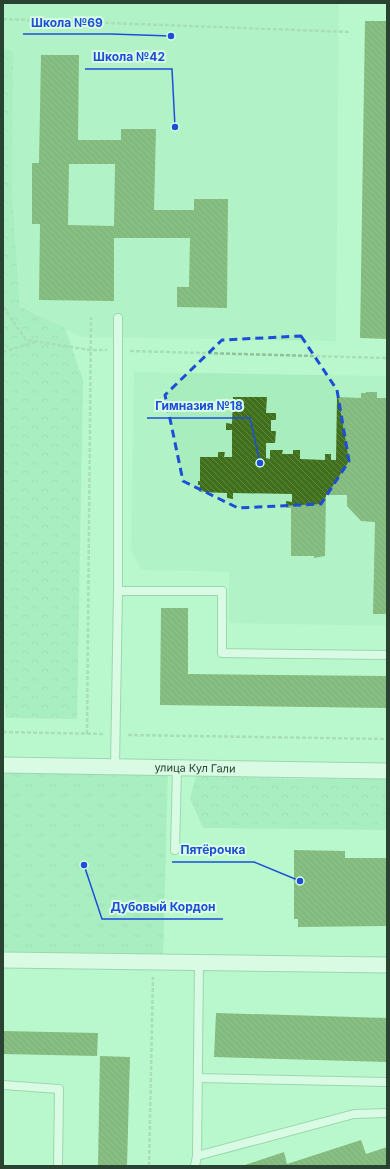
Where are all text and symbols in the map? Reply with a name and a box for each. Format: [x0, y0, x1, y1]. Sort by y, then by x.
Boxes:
callout: Школа №69 [23, 10, 111, 34]
text: Школа №69 [31, 15, 103, 30]
callout: Школа №42 [85, 45, 172, 69]
text: Школа №42 [93, 49, 165, 64]
callout: Гимназия №18 [147, 394, 250, 418]
text: Гимназия №18 [155, 398, 243, 413]
street label: улица Кул Гали [154, 760, 236, 776]
callout: Пятёрочка [172, 838, 254, 862]
text: Пятёрочка [180, 842, 246, 857]
callout: Дубовый Кордон [102, 895, 223, 919]
text: Дубовый Кордон [110, 899, 216, 914]

